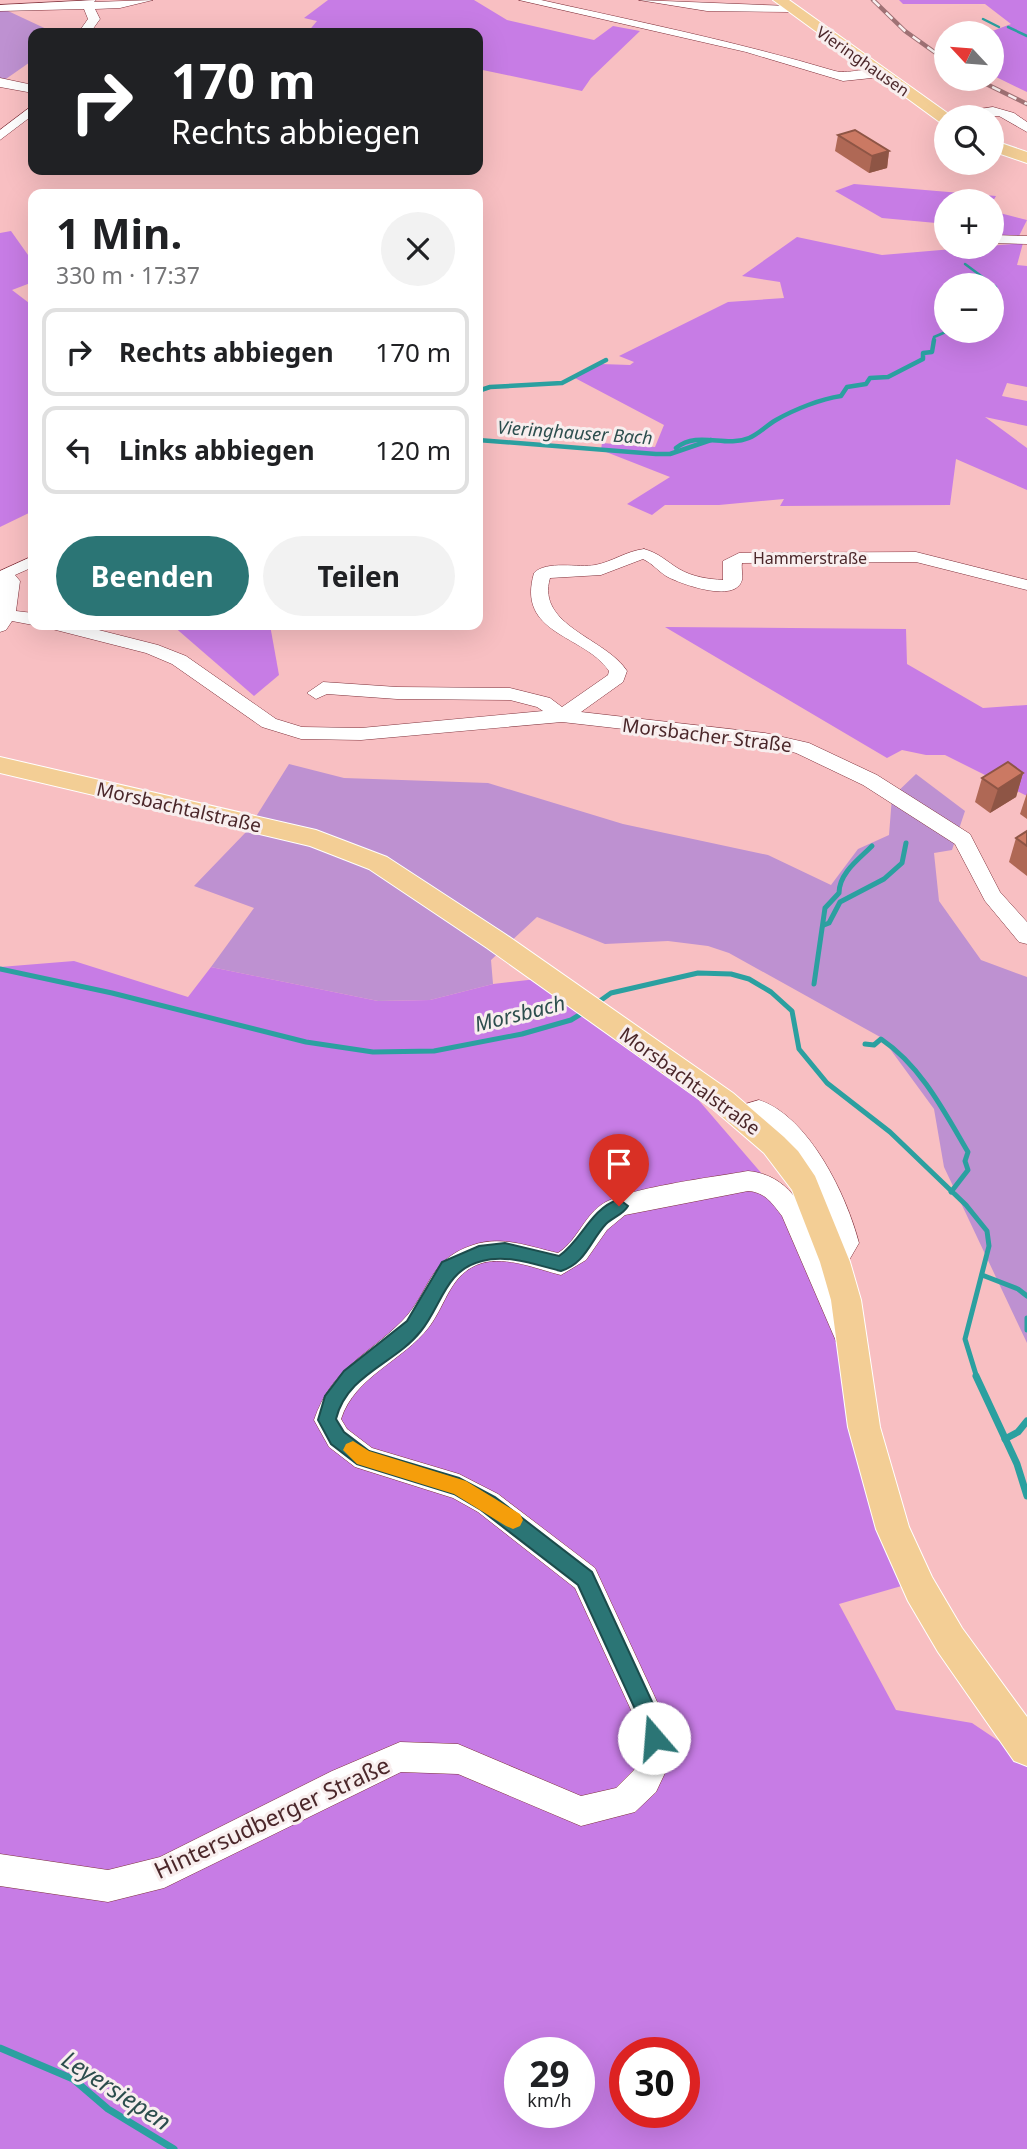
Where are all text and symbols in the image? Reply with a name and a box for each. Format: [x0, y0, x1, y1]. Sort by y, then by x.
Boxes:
street label: Vieringhausen [812, 21, 914, 101]
north arrow [934, 21, 1004, 91]
map controls [934, 21, 1004, 343]
text: 170 m [171, 47, 316, 113]
icon: right [56, 56, 147, 147]
button: search [934, 105, 1004, 175]
text: Rechts abbiegen [171, 110, 420, 153]
button: + [934, 189, 1004, 259]
text: 1 Min. [56, 204, 182, 261]
button: close [381, 212, 455, 286]
text: 330 m · 17:37 [56, 259, 200, 291]
button: − [934, 273, 1004, 343]
icon: right [60, 333, 98, 371]
text: Rechts abbiegen [119, 334, 334, 370]
text: 170 m [375, 334, 451, 370]
water label: Vieringhauser Bach [497, 415, 653, 449]
icon: left [60, 431, 98, 469]
text: Links abbiegen [119, 432, 315, 468]
text: 120 m [375, 432, 451, 468]
button: Beenden [56, 536, 249, 616]
button: Teilen [263, 536, 455, 616]
street label: Hammerstraße [753, 547, 867, 569]
street label: Morsbacher Straße [621, 712, 793, 758]
street label: Morsbachtalstraße [94, 775, 264, 839]
water label: Morsbach [471, 988, 568, 1038]
street label: Morsbachtalstraße [614, 1021, 766, 1141]
pin [589, 1134, 649, 1206]
icon: arrive [600, 1145, 638, 1183]
position arrow [617, 1701, 691, 1775]
street label: Hintersudberger Straße [148, 1748, 395, 1886]
speed limit sign: 30 [609, 2037, 700, 2128]
water label: Leyersiepen [56, 2042, 178, 2137]
text: 29 [529, 2050, 570, 2097]
text: km/h [527, 2088, 572, 2112]

